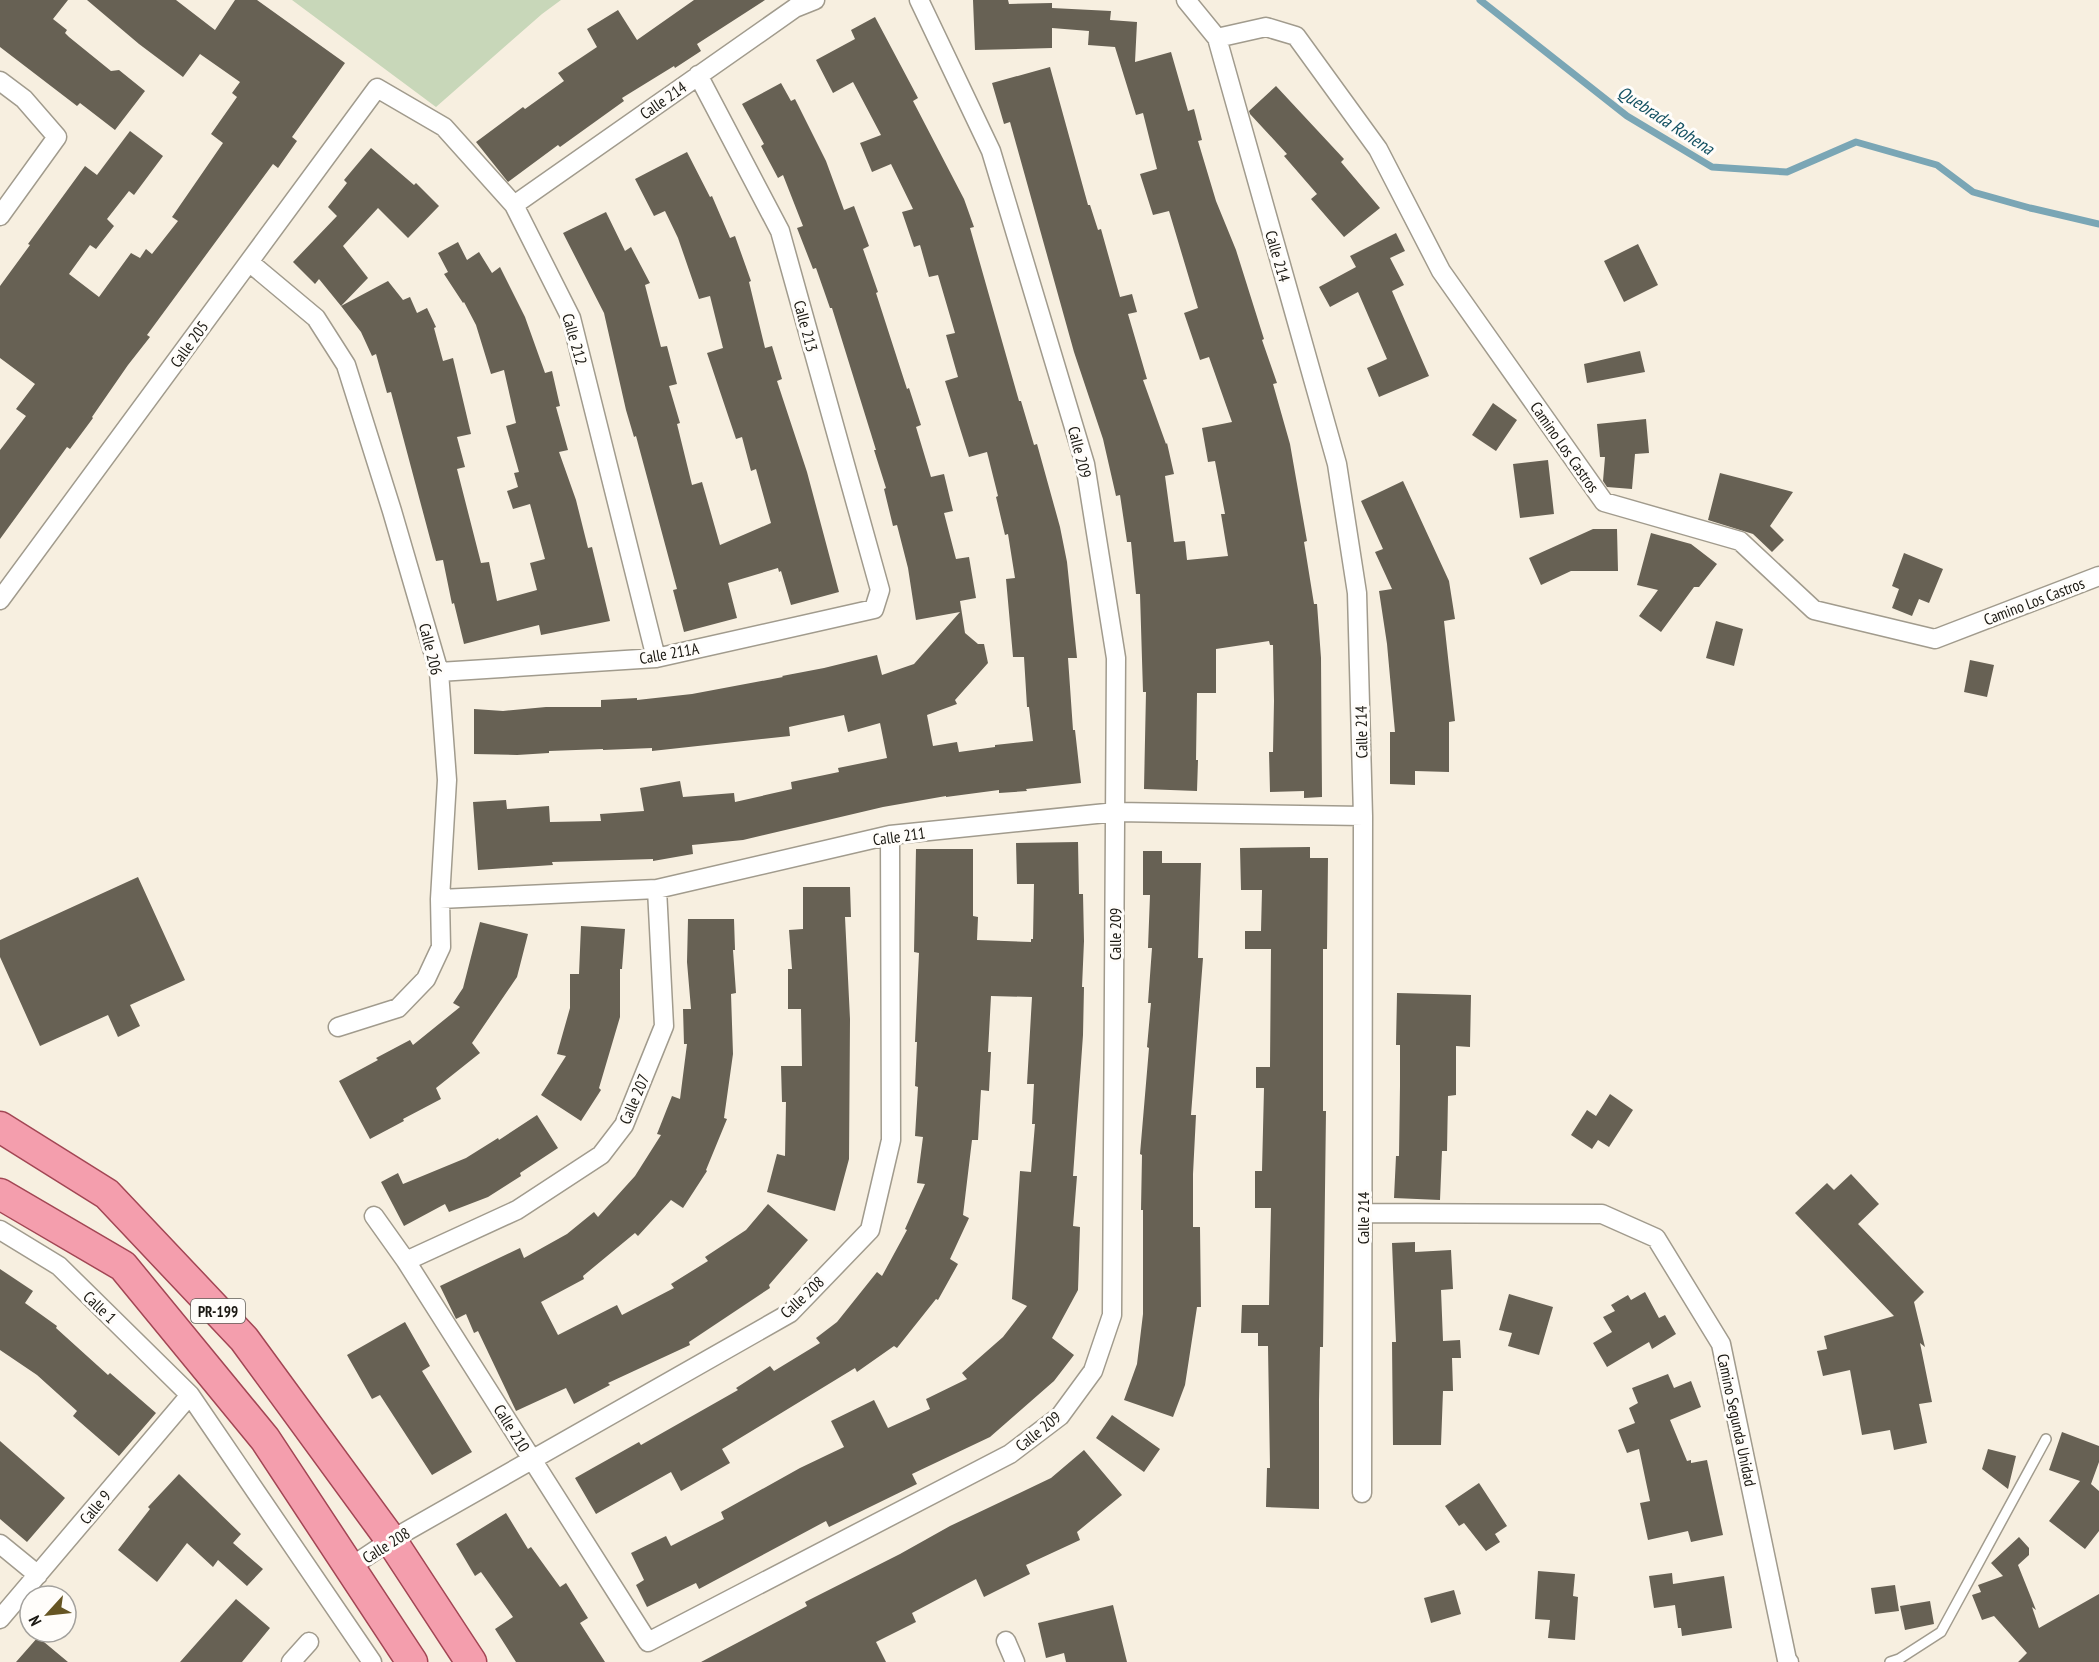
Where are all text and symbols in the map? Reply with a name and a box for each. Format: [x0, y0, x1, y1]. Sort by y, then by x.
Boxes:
street label: Calle 214 [636, 77, 690, 123]
water label: Quebrada Rohena [1614, 80, 1719, 160]
street label: Calle 214 [1261, 228, 1295, 284]
street label: Calle 213 [790, 298, 822, 354]
street label: Calle 212 [558, 311, 592, 367]
street label: Calle 205 [165, 317, 213, 371]
street label: Camino Los Castros [1526, 398, 1604, 496]
street label: Calle 209 [1064, 424, 1096, 480]
street label: Camino Los Castros [1981, 573, 2087, 629]
street label: Calle 206 [415, 621, 447, 677]
street label: Calle 211A [638, 638, 701, 668]
street label: Calle 214 [1351, 706, 1371, 758]
street label: Calle 211 [872, 822, 926, 850]
street label: Calle 209 [1105, 908, 1125, 960]
street label: Calle 207 [615, 1071, 653, 1127]
street label: Calle 214 [1353, 1192, 1373, 1244]
street label: Calle 208 [776, 1272, 828, 1322]
street label: Calle 1 [79, 1287, 121, 1327]
road number: PR-199 [191, 1299, 245, 1323]
street label: Camino Segunda Unidad [1713, 1352, 1761, 1488]
street label: Calle 210 [490, 1400, 534, 1456]
street label: Calle 209 [1011, 1407, 1065, 1455]
street label: Calle 9 [75, 1486, 115, 1528]
street label: Calle 208 [358, 1523, 414, 1567]
north arrow [18, 1584, 78, 1644]
text: N [24, 1612, 46, 1629]

